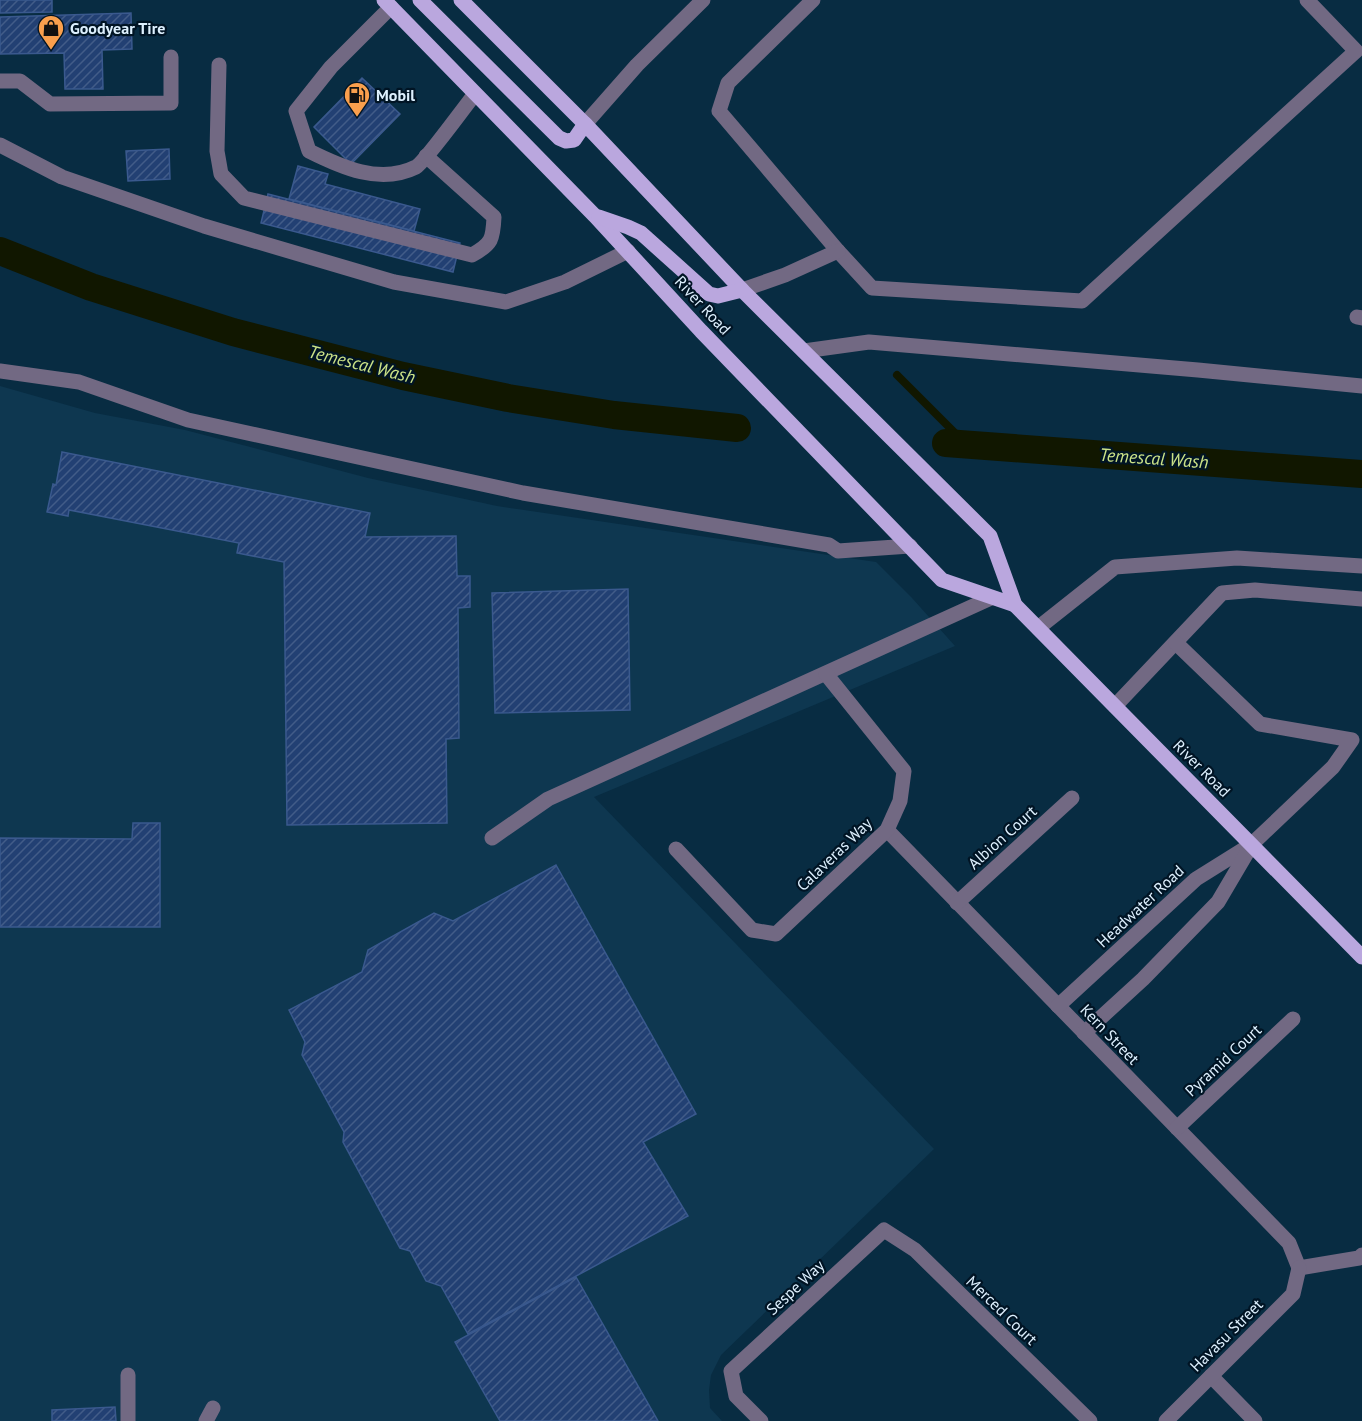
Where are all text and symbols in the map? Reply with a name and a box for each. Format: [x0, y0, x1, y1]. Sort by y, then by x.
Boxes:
shop icon: Goodyear Tire [36, 13, 66, 51]
place label: Goodyear Tire [70, 18, 165, 38]
fuel station icon: Mobil [342, 80, 372, 118]
place label: Mobil [376, 85, 415, 105]
street label: River Road [671, 271, 735, 339]
water label: Temescal Wash [306, 340, 418, 388]
water label: Temescal Wash [1099, 443, 1209, 473]
street label: River Road [1169, 735, 1235, 801]
street label: Albion Court [963, 801, 1041, 873]
street label: Calaveras Way [792, 813, 876, 895]
street label: Headwater Road [1092, 860, 1188, 952]
street label: Kern Street [1076, 1000, 1144, 1069]
street label: Pyramid Court [1181, 1019, 1266, 1100]
street label: Sespe Way [762, 1255, 829, 1319]
street label: Merced Court [962, 1271, 1042, 1349]
street label: Havasu Street [1185, 1294, 1267, 1376]

